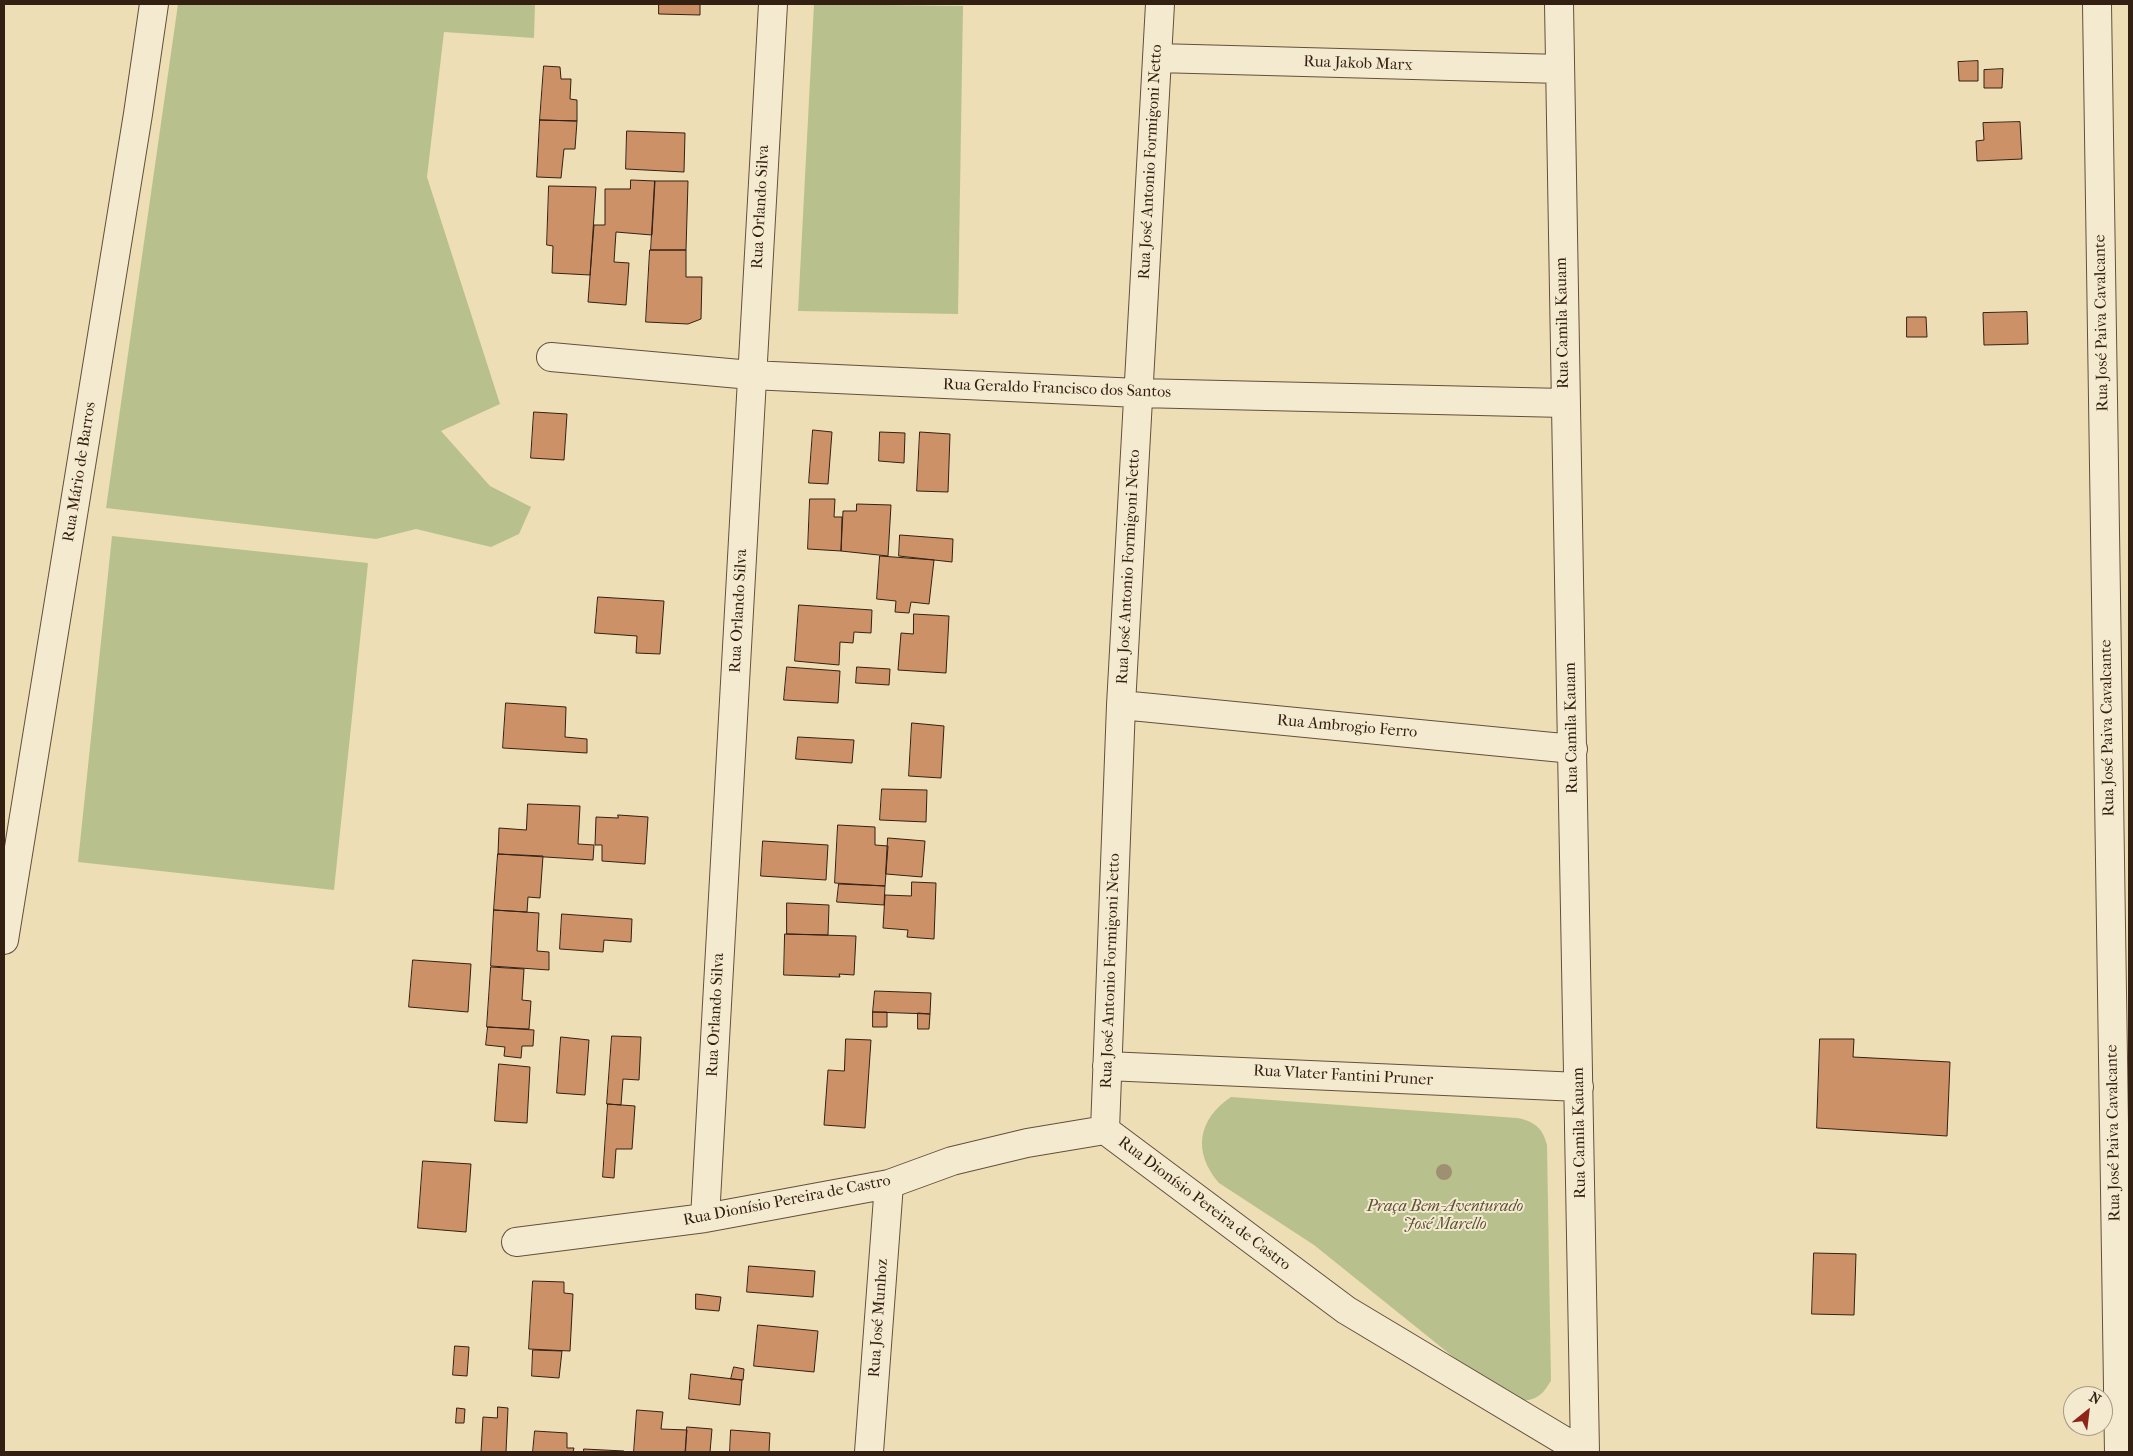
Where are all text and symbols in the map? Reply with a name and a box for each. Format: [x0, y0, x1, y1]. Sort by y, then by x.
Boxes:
street label: Rua José Antonio Formigoni Netto [1135, 44, 1167, 280]
street label: Rua Jakob Marx [1303, 52, 1413, 76]
street label: Rua Orlando Silva [748, 144, 774, 270]
street label: Rua José Paiva Cavalcante [2091, 234, 2113, 412]
street label: Rua Camila Kauam [1552, 257, 1574, 389]
street label: Rua Geraldo Francisco dos Santos [943, 375, 1171, 403]
street label: Rua Mário de Barros [59, 401, 101, 543]
street label: Rua José Antonio Formigoni Netto [1113, 449, 1145, 685]
street label: Rua Orlando Silva [726, 548, 752, 674]
street label: Rua José Paiva Cavalcante [2097, 639, 2119, 817]
street label: Rua Camila Kauam [1561, 662, 1583, 794]
street label: Rua Ambrogio Ferro [1276, 711, 1418, 743]
street label: Rua José Antonio Formigoni Netto [1097, 853, 1125, 1089]
street label: Rua Orlando Silva [703, 952, 729, 1078]
street label: Rua José Paiva Cavalcante [2103, 1044, 2125, 1222]
street label: Rua Vlater Fantini Pruner [1253, 1062, 1433, 1090]
street label: Rua Camila Kauam [1569, 1067, 1591, 1199]
street label: Rua Dionísio Pereira de Castro [1114, 1133, 1294, 1275]
street label: Rua Dionísio Pereira de Castro [682, 1171, 892, 1231]
park label: Praça Bem-Aventurado José Marello [1367, 1197, 1523, 1235]
street label: Rua José Munhoz [865, 1258, 893, 1378]
north arrow [2063, 1386, 2113, 1436]
text: N [2086, 1388, 2104, 1408]

